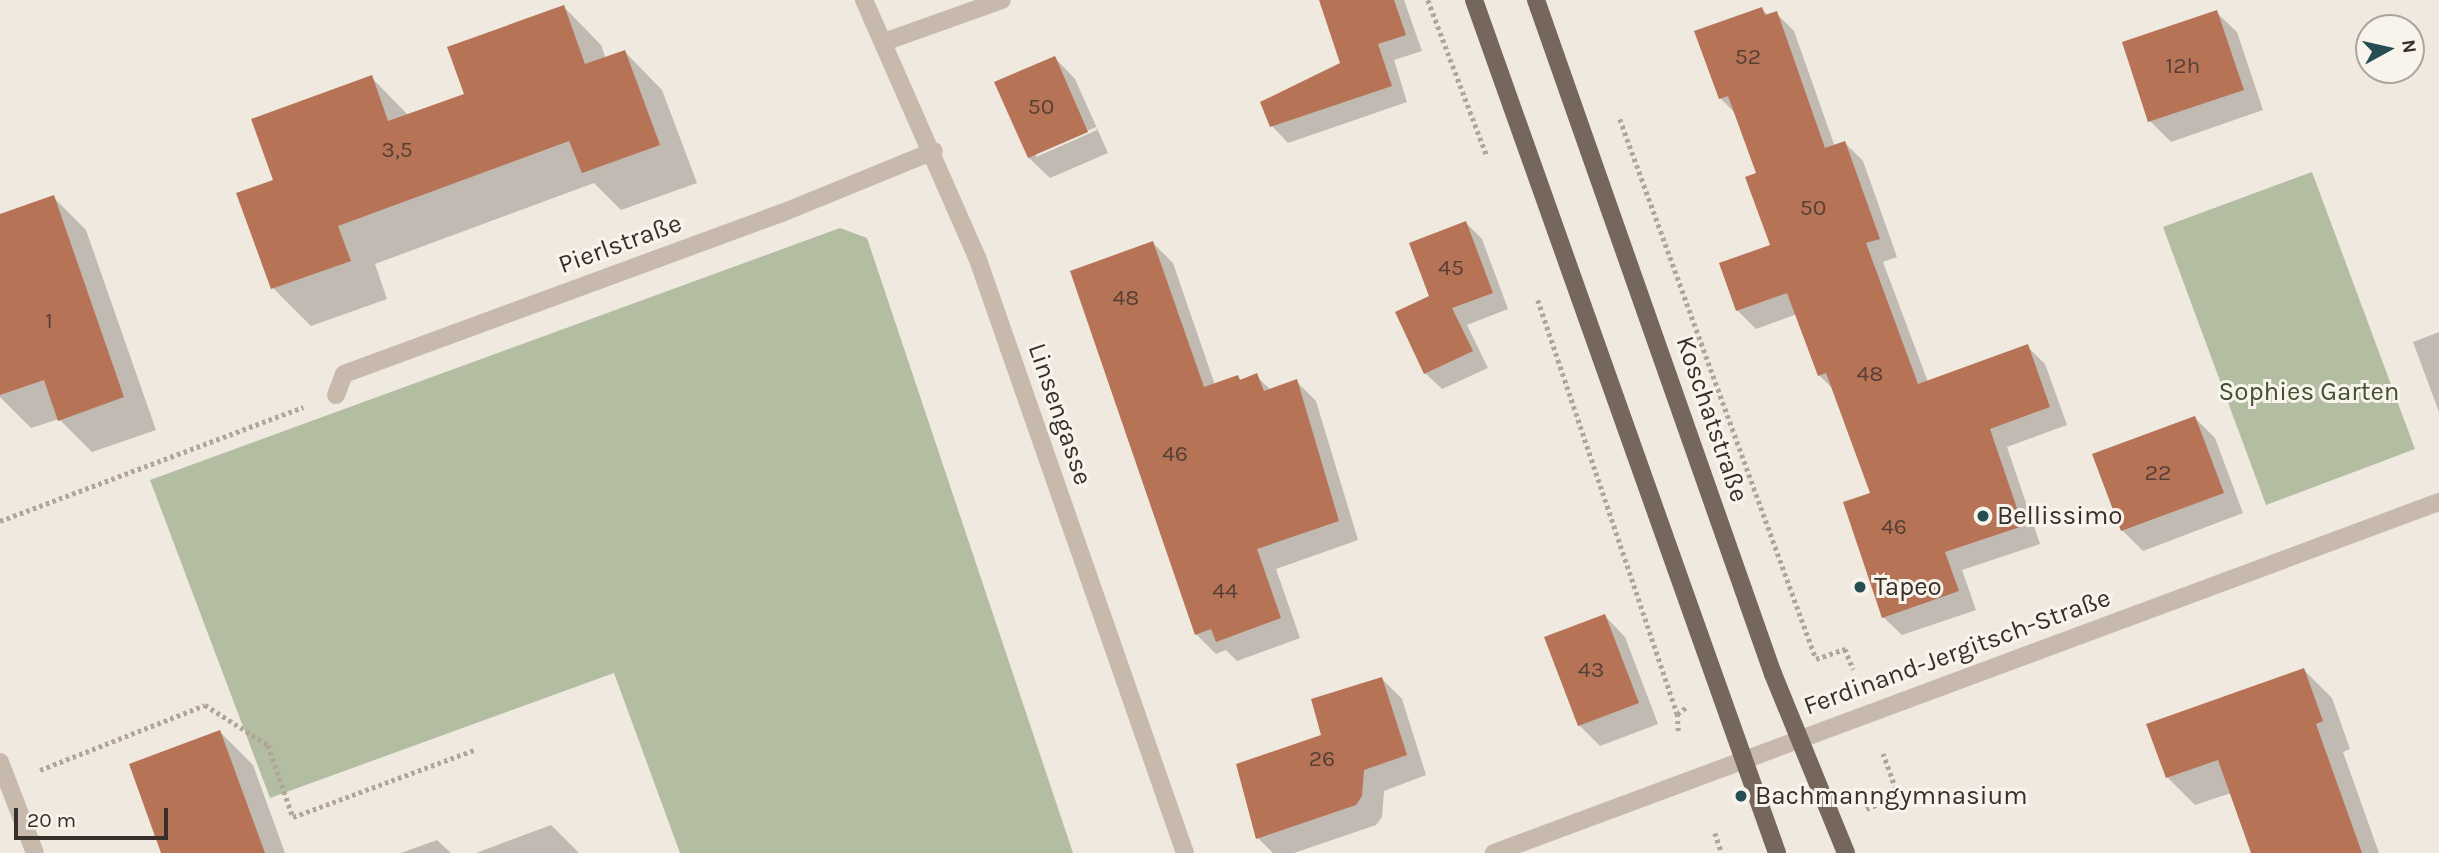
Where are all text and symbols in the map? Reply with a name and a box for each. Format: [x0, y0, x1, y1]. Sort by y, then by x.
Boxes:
north arrow [2355, 14, 2425, 84]
text: N [2397, 38, 2421, 55]
house number: 52 [1735, 43, 1761, 71]
house number: 12h [2166, 52, 2200, 80]
house number: 50 [1028, 93, 1054, 121]
house number: 3,5 [381, 136, 413, 164]
house number: 50 [1800, 194, 1826, 222]
street label: Pierlstraße [554, 207, 686, 281]
house number: 45 [1438, 254, 1464, 282]
house number: 48 [1113, 284, 1139, 312]
house number: 1 [45, 307, 53, 335]
street label: Koschatstraße [1669, 332, 1755, 506]
street label: Linsengasse [1021, 339, 1099, 489]
house number: 48 [1857, 360, 1883, 388]
park label: Sophies Garten [2218, 376, 2400, 408]
house number: 46 [1162, 440, 1188, 468]
house number: 22 [2145, 459, 2171, 487]
place label: Bellissimo [1997, 500, 2122, 532]
marker: Bellissimo [1975, 508, 1991, 524]
house number: 46 [1881, 513, 1907, 541]
place label: Tapeo [1874, 571, 1942, 603]
house number: 44 [1212, 577, 1238, 605]
marker: Tapeo [1852, 579, 1868, 595]
street label: Ferdinand-Jergitsch-Straße [1799, 582, 2115, 722]
house number: 43 [1578, 656, 1604, 684]
house number: 26 [1309, 745, 1335, 773]
place label: Bachmanngymnasium [1755, 780, 2028, 812]
marker: Bachmanngymnasium [1733, 788, 1749, 804]
scale bar [18, 794, 172, 838]
text: 20 m [27, 808, 76, 832]

